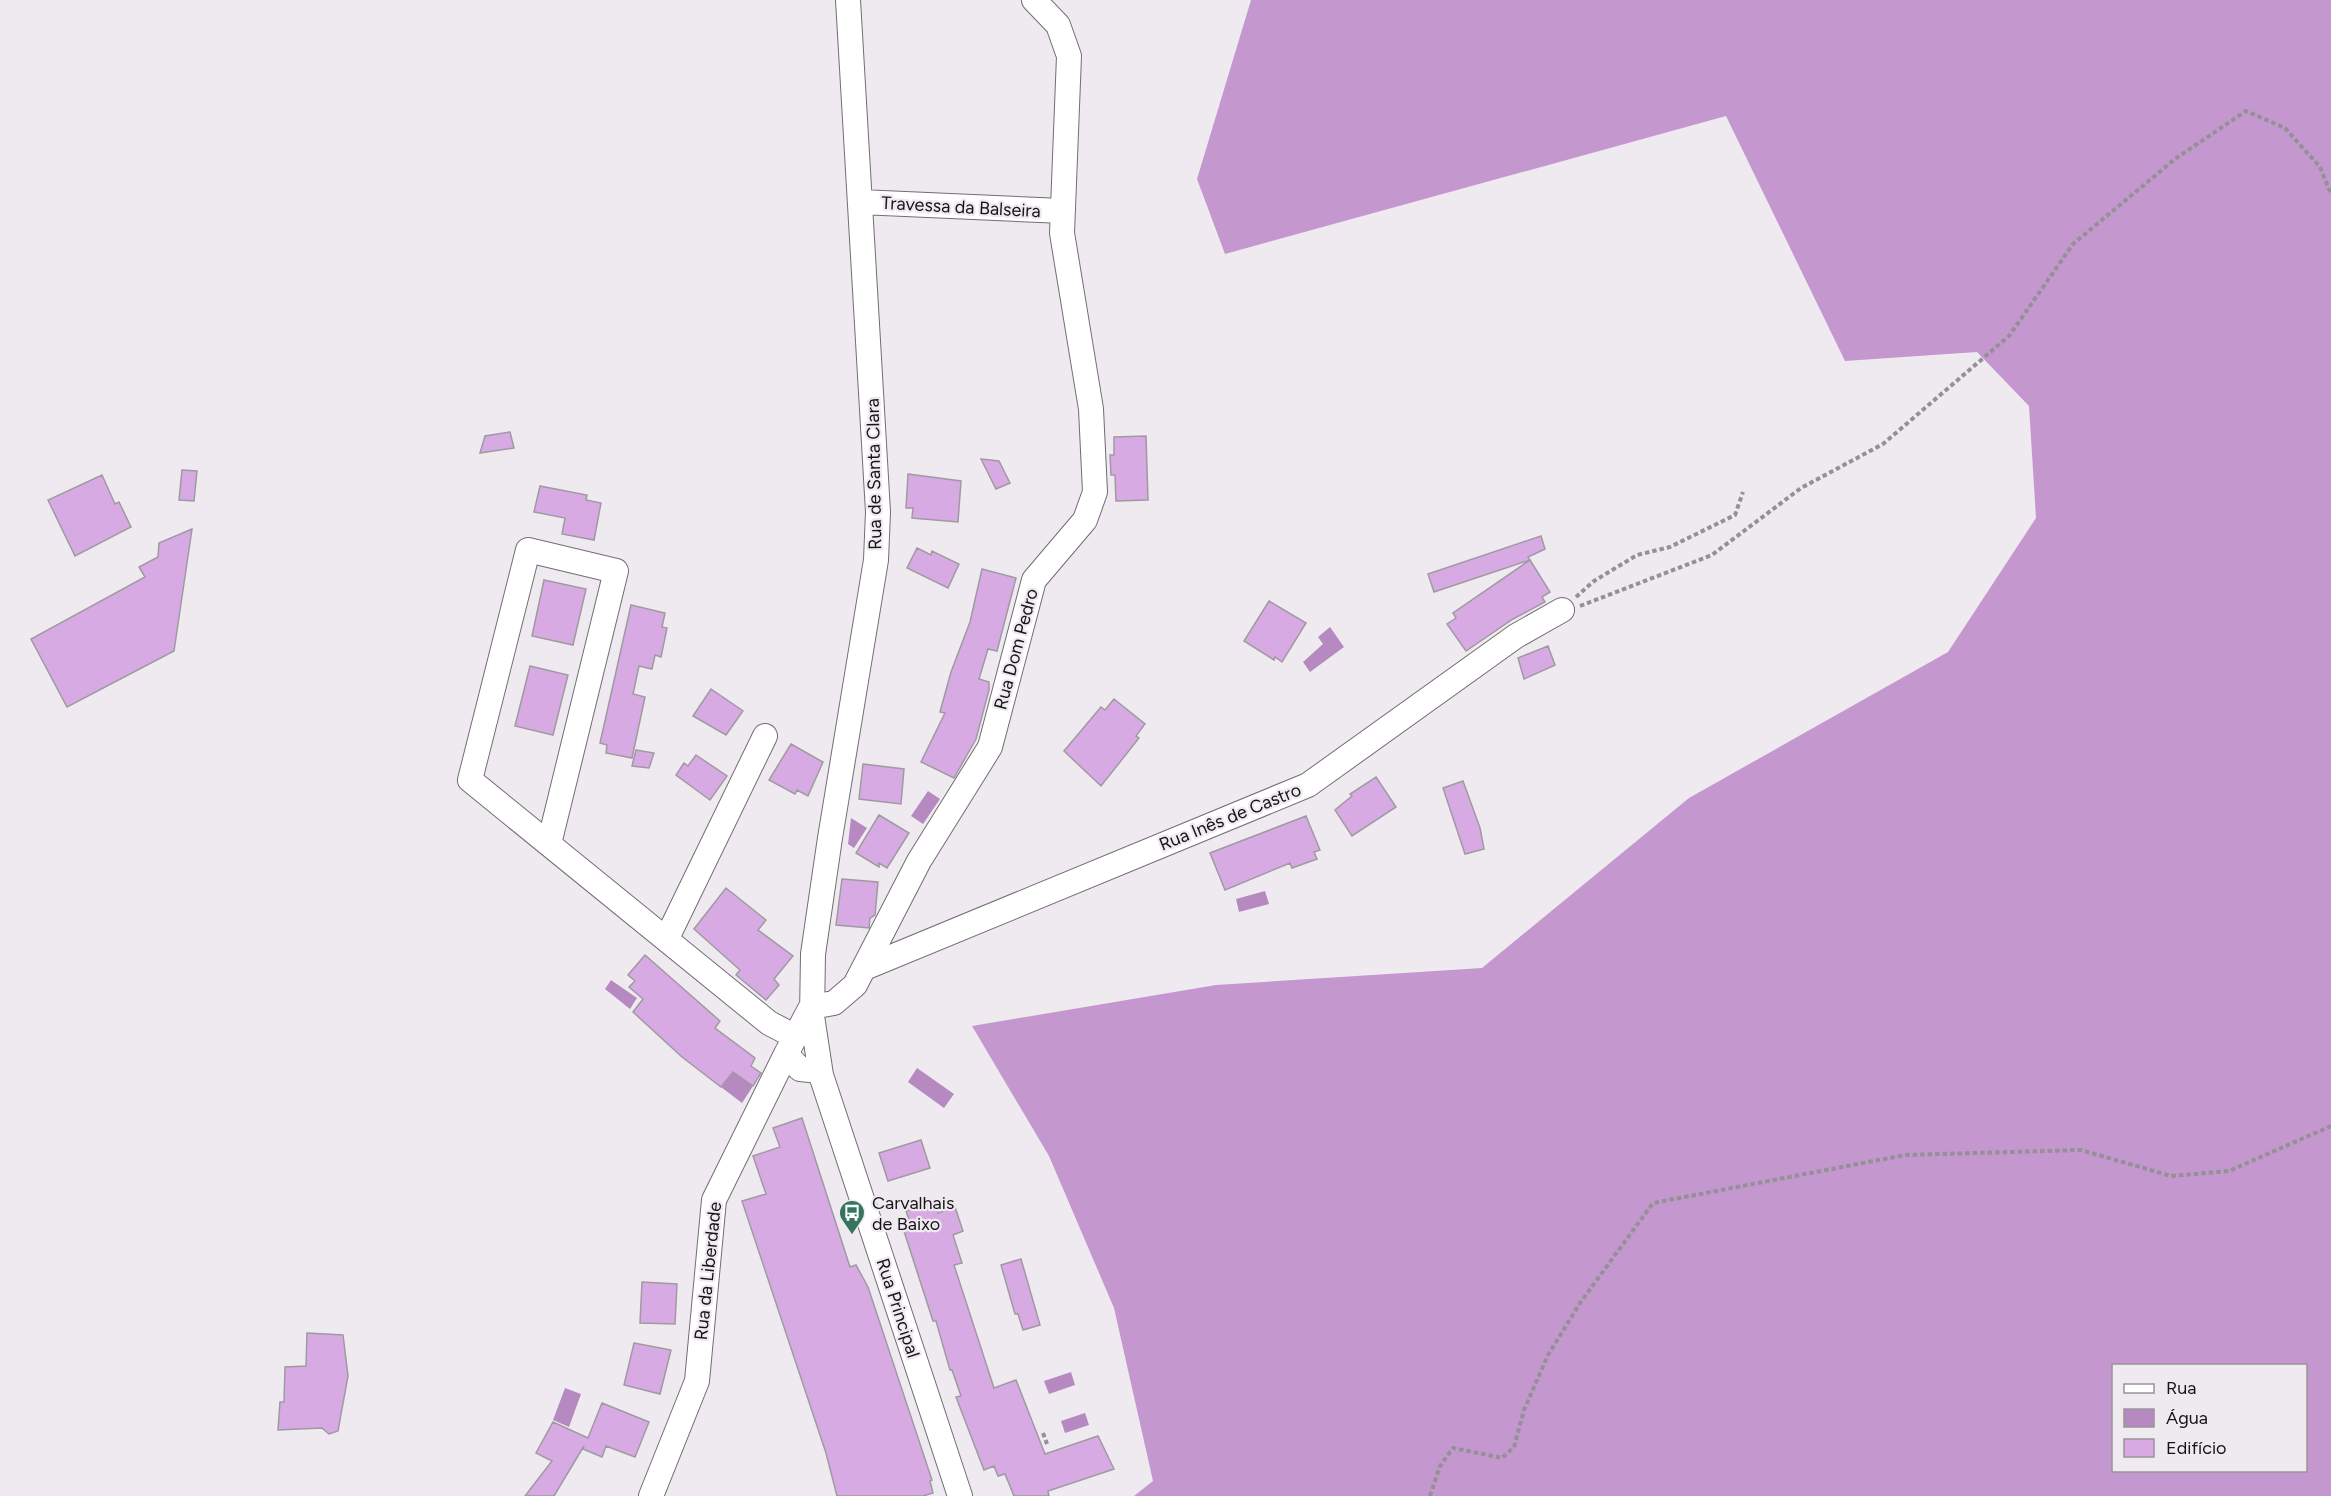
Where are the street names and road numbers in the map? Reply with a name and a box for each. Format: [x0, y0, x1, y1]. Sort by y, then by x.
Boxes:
street label: Travessa da Balseira [881, 192, 1041, 222]
street label: Rua de Santa Clara [862, 398, 886, 550]
street label: Rua Dom Pedro [989, 586, 1043, 712]
street label: Rua Inês de Castro [1156, 778, 1304, 856]
street label: Rua da Liberdade [690, 1200, 726, 1341]
street label: Rua Principal [872, 1255, 924, 1361]

